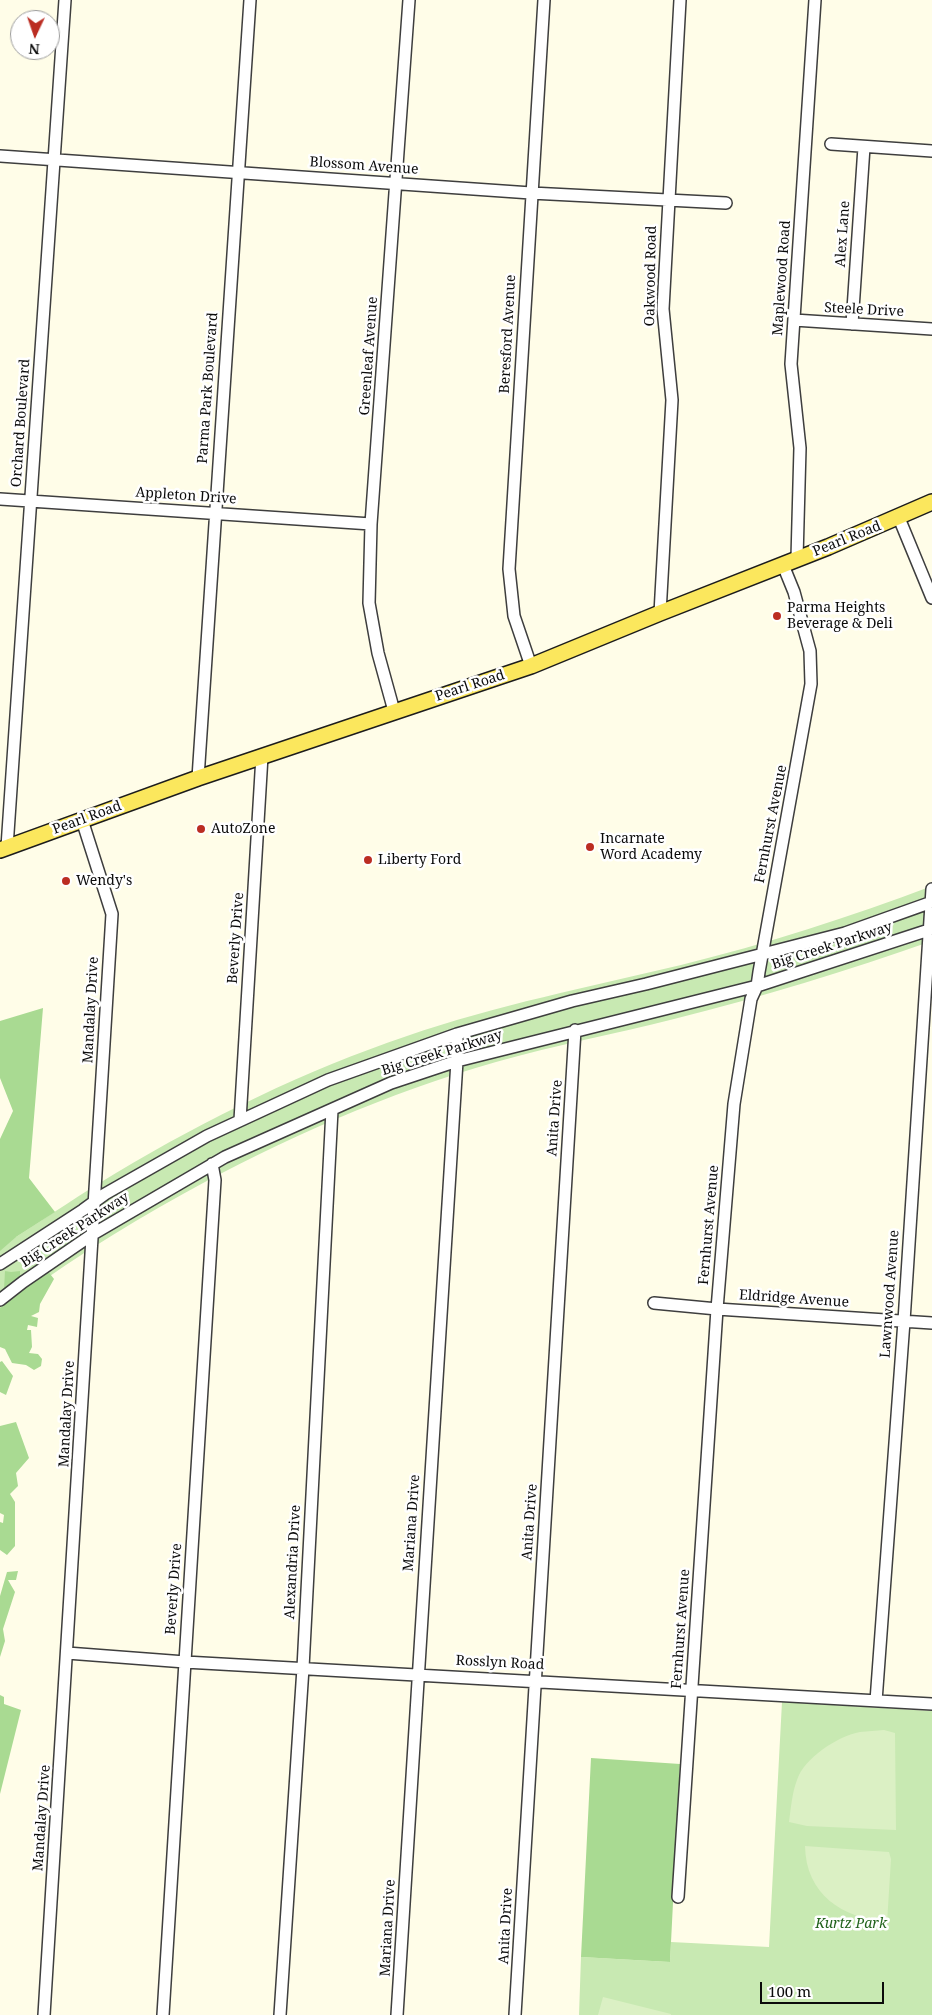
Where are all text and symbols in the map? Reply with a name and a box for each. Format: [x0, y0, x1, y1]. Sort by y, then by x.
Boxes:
north arrow [10, 10, 60, 60]
text: N [28, 40, 40, 59]
street label: Blossom Avenue [309, 154, 419, 178]
street label: Alex Lane [832, 200, 854, 268]
street label: Maplewood Road [770, 220, 794, 336]
street label: Oakwood Road [642, 226, 660, 326]
street label: Beresford Avenue [496, 274, 520, 394]
street label: Greenleaf Avenue [356, 296, 382, 416]
street label: Steele Drive [824, 300, 904, 320]
street label: Parma Park Boulevard [194, 312, 222, 464]
street label: Orchard Boulevard [8, 358, 34, 488]
street label: Appleton Drive [135, 484, 237, 508]
street label: Pearl Road [810, 518, 884, 560]
place label: Parma Heights Beverage & Deli [787, 600, 893, 632]
marker: Parma Heights Beverage & Deli [771, 610, 783, 622]
street label: Pearl Road [433, 667, 507, 705]
street label: Fernhurst Avenue [751, 763, 791, 885]
street label: Pearl Road [50, 798, 124, 838]
place label: AutoZone [211, 821, 275, 837]
marker: AutoZone [195, 823, 207, 835]
place label: Incarnate Word Academy [600, 831, 702, 864]
marker: Incarnate Word Academy [584, 841, 596, 853]
place label: Liberty Ford [378, 852, 461, 868]
marker: Liberty Ford [362, 854, 374, 866]
place label: Wendy's [76, 873, 132, 889]
marker: Wendy's [60, 875, 72, 887]
street label: Beverly Drive [224, 892, 248, 984]
street label: Big Creek Parkway [770, 919, 894, 973]
street label: Mandalay Drive [80, 956, 102, 1064]
street label: Big Creek Parkway [380, 1027, 504, 1079]
street label: Anita Drive [544, 1079, 566, 1157]
street label: Fernhurst Avenue [695, 1164, 723, 1286]
street label: Big Creek Parkway [18, 1189, 132, 1271]
street label: Lawnwood Avenue [877, 1229, 903, 1359]
street label: Eldridge Avenue [739, 1287, 849, 1311]
street label: Mandalay Drive [56, 1360, 78, 1468]
street label: Mariana Drive [400, 1474, 424, 1572]
street label: Anita Drive [519, 1483, 541, 1561]
street label: Alexandria Drive [282, 1504, 304, 1620]
street label: Beverly Drive [162, 1543, 186, 1635]
street label: Fernhurst Avenue [668, 1569, 694, 1689]
street label: Rosslyn Road [455, 1652, 545, 1674]
street label: Mandalay Drive [30, 1764, 54, 1872]
street label: Mariana Drive [377, 1879, 399, 1977]
street label: Anita Drive [496, 1887, 516, 1965]
park label: Kurtz Park [815, 1916, 887, 1932]
scale bar [762, 1972, 886, 2004]
text: 100 m [768, 1981, 811, 2001]

